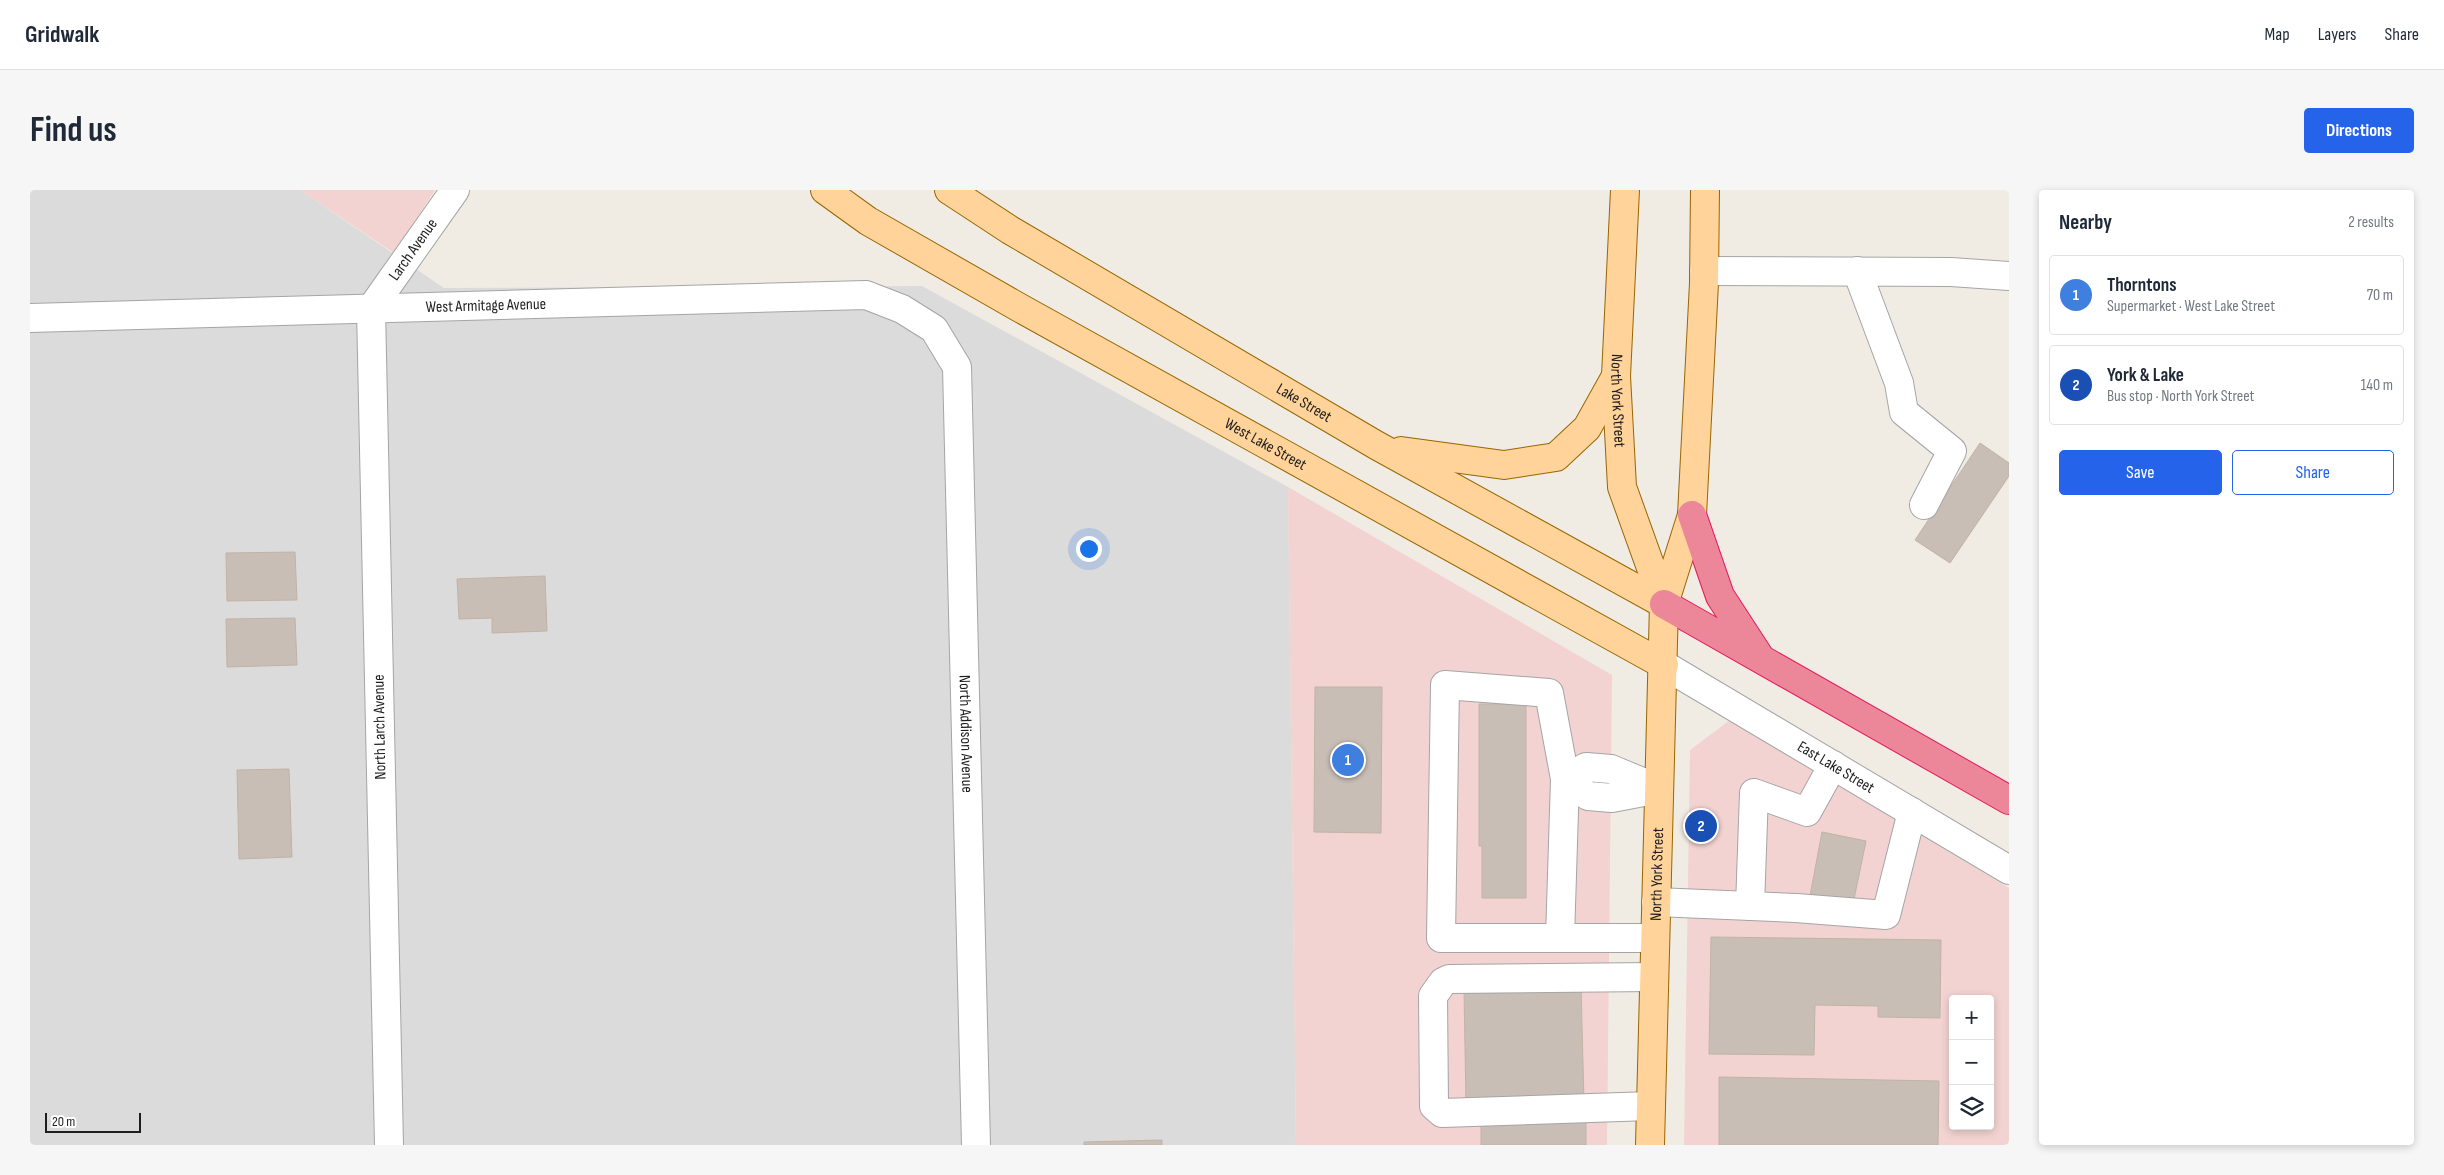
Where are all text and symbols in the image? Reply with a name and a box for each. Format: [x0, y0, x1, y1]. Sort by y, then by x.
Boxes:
text: Gridwalk [25, 20, 99, 49]
text: Map [2265, 24, 2290, 45]
text: Layers [2318, 24, 2357, 45]
text: Share [2385, 24, 2419, 45]
button: Directions [2304, 108, 2414, 153]
text: Find us [30, 109, 117, 152]
text: Nearby [2059, 210, 2112, 235]
text: 2 results [2348, 213, 2394, 232]
street label: Larch Avenue [385, 215, 441, 284]
text: Thorntons [2107, 274, 2177, 297]
text: 1 [2073, 286, 2079, 305]
text: 70 m [2367, 286, 2393, 305]
street label: West Armitage Avenue [425, 294, 546, 317]
text: Supermarket · West Lake Street [2107, 297, 2275, 316]
street label: North York Street [1606, 354, 1629, 448]
text: York & Lake [2107, 364, 2184, 387]
text: 2 [2072, 376, 2080, 395]
text: 140 m [2361, 376, 2393, 395]
street label: Lake Street [1273, 379, 1335, 426]
text: Bus stop · North York Street [2107, 387, 2255, 406]
street label: West Lake Street [1221, 414, 1310, 474]
button: Save [2059, 450, 2222, 495]
button: Share [2232, 450, 2394, 495]
your location [1076, 536, 1102, 562]
street label: North Larch Avenue [370, 674, 390, 780]
street label: North Addison Avenue [955, 675, 977, 793]
street label: East Lake Street [1794, 737, 1878, 797]
pin: 1 [1332, 741, 1364, 779]
pin: 2 [1685, 807, 1717, 845]
street label: North York Street [1646, 827, 1668, 921]
map controls [1949, 995, 1994, 1130]
button: + [1949, 995, 1994, 1040]
button: − [1949, 1040, 1994, 1085]
button: layers [1949, 1085, 1994, 1130]
scale bar [45, 1110, 141, 1133]
text: 20 m [52, 1113, 75, 1130]

